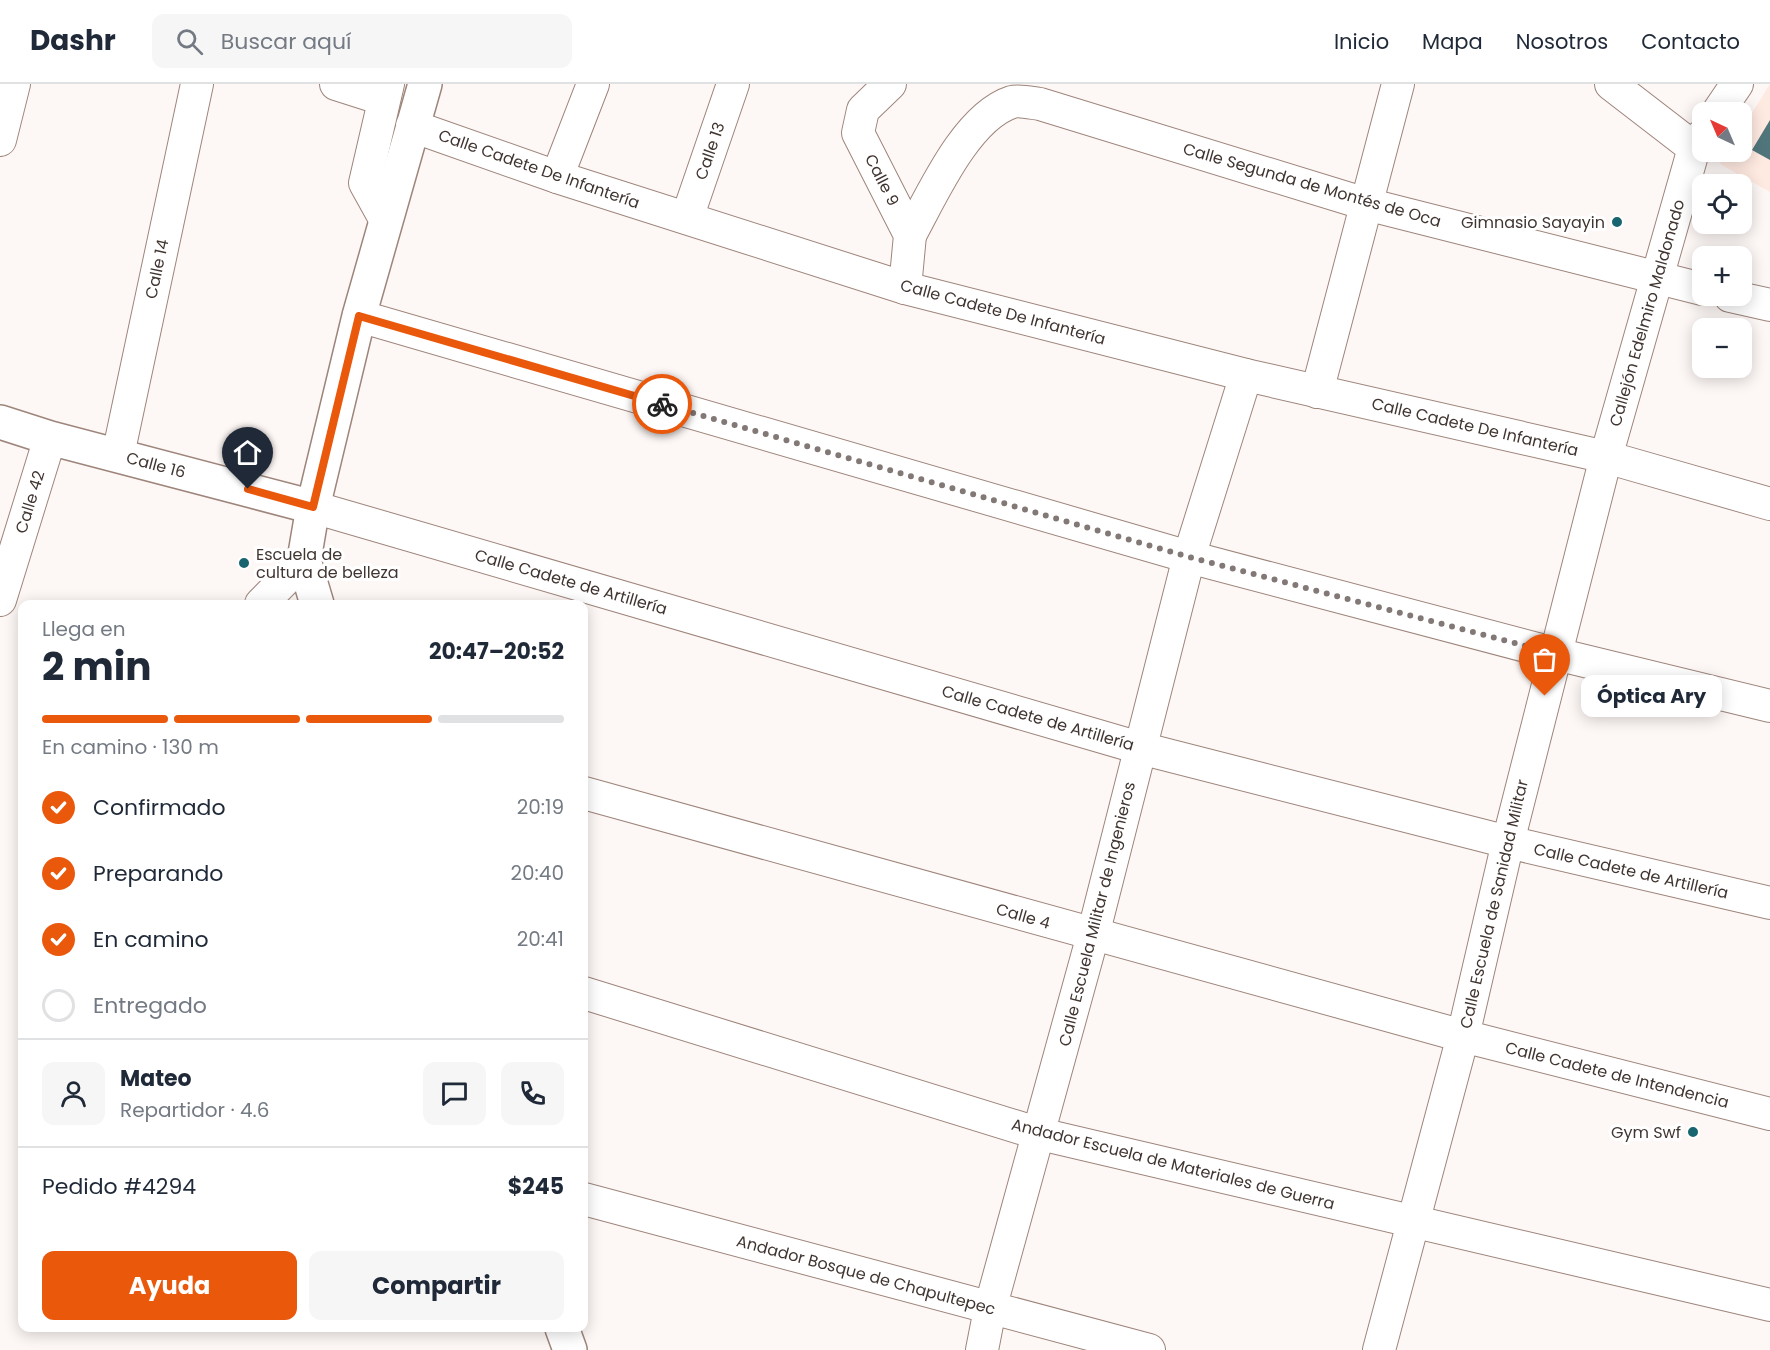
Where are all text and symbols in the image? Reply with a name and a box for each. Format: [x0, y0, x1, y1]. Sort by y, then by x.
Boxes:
search box [152, 14, 572, 68]
text: Dashr [30, 21, 116, 60]
icon: search [173, 25, 206, 58]
text: Buscar aquí [221, 26, 351, 57]
text: Inicio [1334, 27, 1389, 56]
text: Mapa [1422, 27, 1483, 56]
text: Nosotros [1516, 27, 1608, 56]
text: Contacto [1641, 27, 1740, 56]
north arrow [1692, 102, 1752, 162]
map controls [1692, 102, 1752, 378]
street label: Calle 13 [689, 119, 731, 183]
street label: Calle Cadete De Infantería [435, 124, 643, 214]
street label: Calle Segunda de Montés de Oca [1180, 137, 1444, 233]
street label: Calle 9 [859, 150, 905, 210]
button: locate [1692, 174, 1752, 234]
street label: Callejón Edelmiro Maldonado [1604, 197, 1690, 429]
place label: Gimnasio Sayayin [1461, 211, 1605, 234]
marker: Gimnasio Sayayin [1610, 215, 1624, 229]
street label: Calle 14 [139, 237, 175, 301]
button: + [1692, 246, 1752, 306]
street label: Calle Cadete De Infantería [898, 274, 1108, 350]
button: − [1692, 318, 1752, 378]
courier [632, 374, 692, 434]
icon: bike [646, 388, 679, 421]
street label: Calle Cadete De Infantería [1369, 392, 1581, 462]
pin [222, 427, 273, 489]
icon: home [231, 436, 264, 469]
street label: Calle 16 [124, 446, 188, 484]
street label: Calle 42 [10, 468, 50, 536]
place label: Escuela de cultura de belleza [256, 543, 399, 584]
street label: Calle Cadete de Artillería [472, 543, 670, 621]
marker: Escuela de cultura de belleza [237, 556, 251, 570]
text: Llega en [42, 615, 126, 643]
pin [1519, 634, 1570, 696]
text: 20:47–20:52 [429, 636, 564, 667]
text: 2 min [42, 639, 152, 694]
icon: bag [1528, 643, 1561, 676]
callout: Óptica Ary [1581, 675, 1722, 717]
street label: Calle Cadete de Artillería [939, 679, 1137, 757]
text: Óptica Ary [1597, 682, 1706, 710]
text: En camino · 130 m [42, 733, 219, 761]
street label: Calle Escuela de Sanidad Militar [1454, 777, 1534, 1031]
street label: Calle Escuela Militar de Ingenieros [1053, 779, 1141, 1049]
icon: check [42, 791, 75, 824]
text: Confirmado [93, 792, 226, 823]
text: 20:19 [517, 793, 564, 821]
street label: Calle Cadete de Artillería [1531, 837, 1731, 905]
icon: check [42, 857, 75, 890]
text: Preparando [93, 858, 223, 889]
text: 20:40 [511, 859, 564, 887]
street label: Calle 4 [993, 897, 1053, 935]
icon: check [42, 923, 75, 956]
text: En camino [93, 924, 209, 955]
text: 20:41 [517, 925, 564, 953]
text: Entregado [93, 990, 207, 1021]
street label: Calle Cadete de Intendencia [1503, 1036, 1731, 1114]
button: person [42, 1062, 105, 1125]
button: chat [423, 1062, 486, 1125]
button: phone [501, 1062, 564, 1125]
text: Mateo [120, 1063, 192, 1094]
text: Repartidor · 4.6 [120, 1096, 269, 1124]
street label: Andador Escuela de Materiales de Guerra [1009, 1113, 1337, 1215]
place label: Gym Swf [1611, 1121, 1681, 1144]
marker: Gym Swf [1686, 1125, 1700, 1139]
text: Pedido #4294 [42, 1171, 196, 1202]
text: $245 [508, 1171, 564, 1202]
street label: Andador Bosque de Chapultepec [734, 1229, 998, 1321]
button: Ayuda [42, 1251, 297, 1320]
button: Compartir [309, 1251, 564, 1320]

